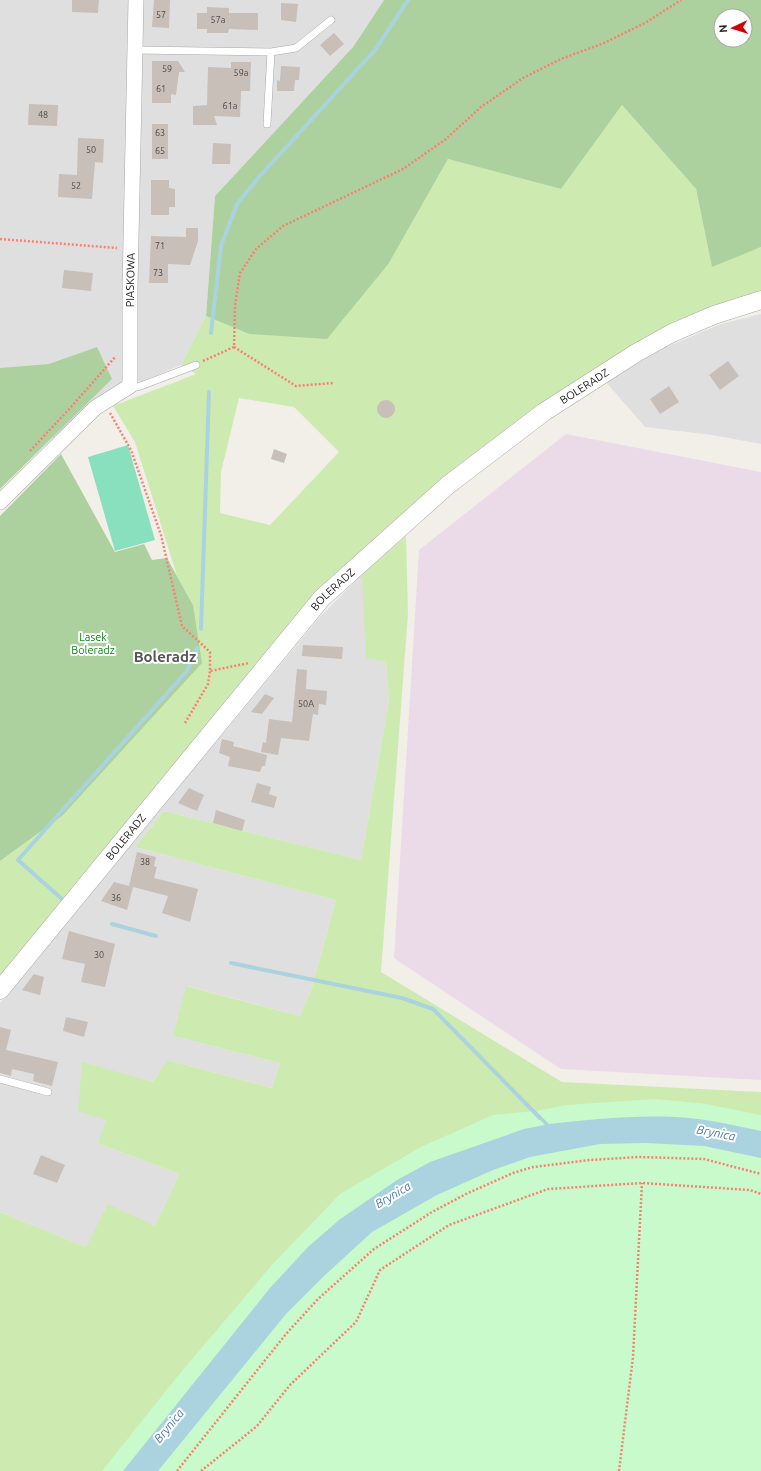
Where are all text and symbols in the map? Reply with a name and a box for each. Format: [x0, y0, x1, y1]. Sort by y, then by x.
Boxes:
north arrow [713, 8, 753, 48]
house number: 57 [156, 10, 166, 20]
house number: 57a [211, 15, 225, 25]
text: N [717, 24, 729, 33]
house number: 59 [162, 64, 172, 74]
house number: 59a [234, 68, 248, 78]
house number: 61 [156, 84, 166, 94]
house number: 61a [223, 101, 237, 111]
house number: 48 [38, 110, 48, 120]
house number: 63 [155, 128, 165, 138]
house number: 50 [86, 145, 96, 155]
house number: 65 [155, 146, 165, 156]
house number: 52 [71, 181, 81, 191]
house number: 71 [155, 241, 165, 251]
street label: PIASKOWA [124, 252, 137, 307]
house number: 73 [153, 268, 163, 278]
street label: BOLERADZ [558, 366, 611, 406]
street label: BOLERADZ [308, 566, 357, 613]
park label: Lasek Boleradz [71, 631, 115, 656]
district label: Boleradz [134, 648, 196, 665]
house number: 50A [298, 699, 314, 709]
street label: BOLERADZ [103, 812, 148, 862]
house number: 38 [140, 857, 150, 867]
house number: 36 [111, 893, 121, 903]
house number: 30 [94, 950, 104, 960]
water label: Brynica [696, 1122, 737, 1143]
water label: Brynica [373, 1179, 413, 1210]
water label: Brynica [151, 1406, 186, 1445]

